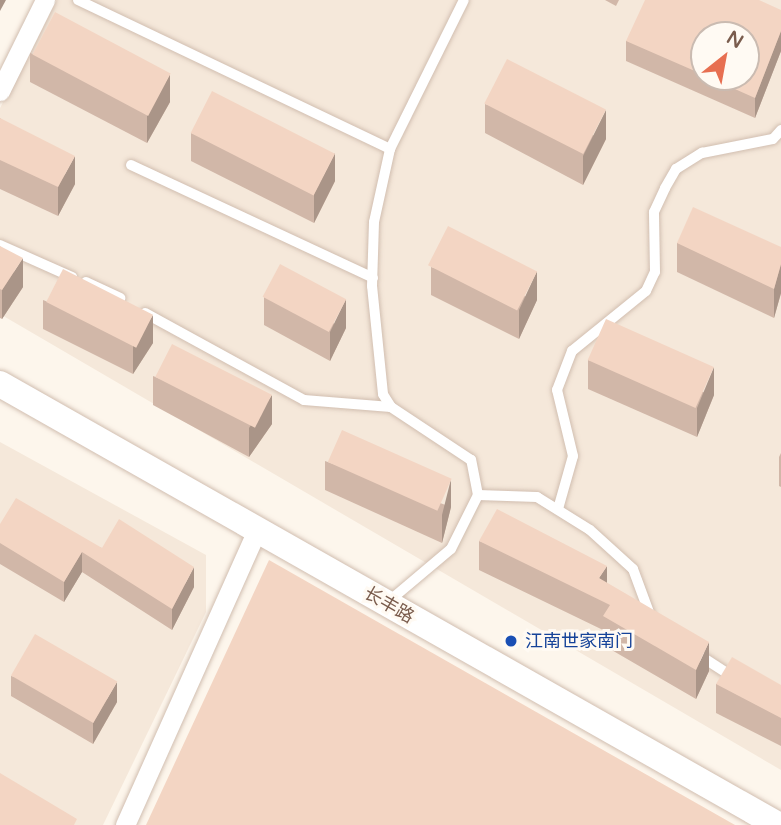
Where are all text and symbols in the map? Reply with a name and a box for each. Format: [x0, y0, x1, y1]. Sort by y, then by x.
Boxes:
north arrow [690, 21, 760, 91]
text: N [723, 26, 747, 53]
street label: 长丰路 [360, 582, 418, 628]
place label: 江南世家南门 [525, 630, 633, 652]
marker: 江南世家南门 [503, 633, 519, 649]

